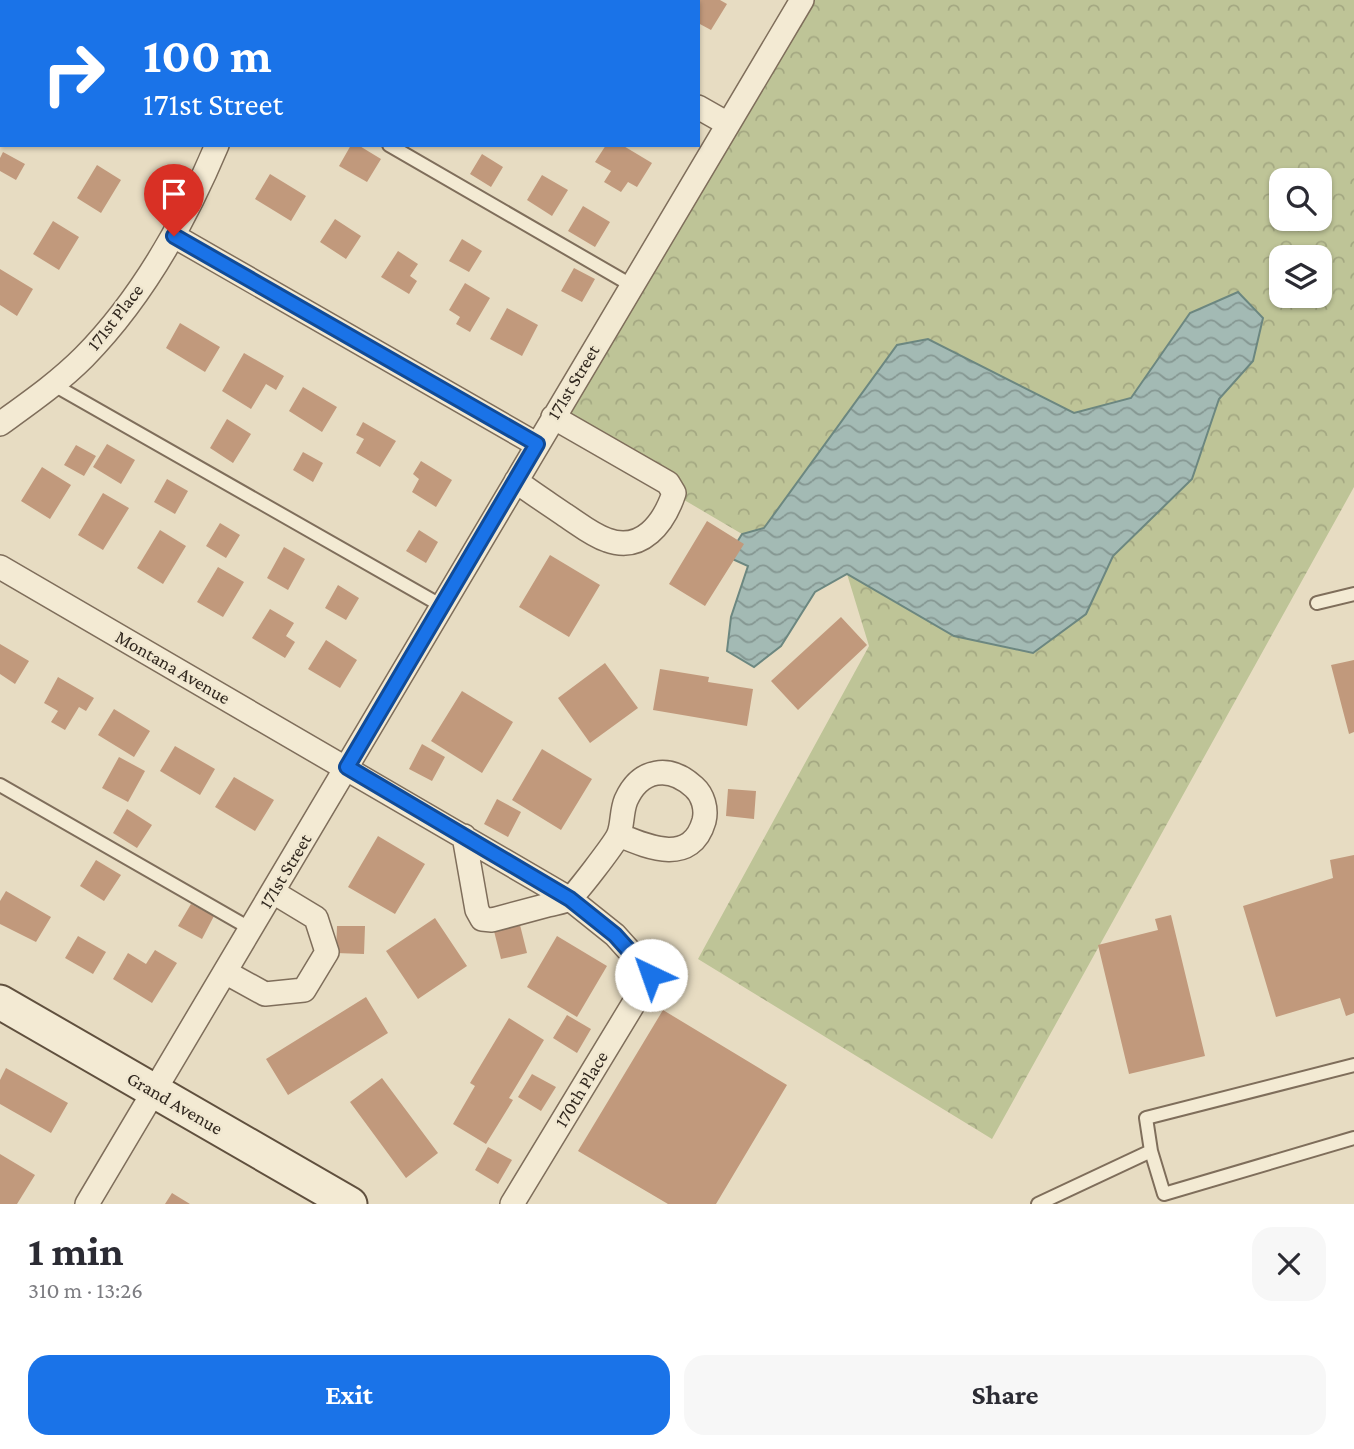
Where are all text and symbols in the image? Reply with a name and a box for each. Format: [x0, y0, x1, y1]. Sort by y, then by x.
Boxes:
icon: right [28, 28, 119, 119]
text: 100 m [143, 28, 272, 83]
text: 171st Street [143, 86, 283, 122]
pin [144, 164, 204, 236]
map controls [1269, 168, 1332, 308]
button: search [1269, 168, 1332, 231]
icon: arrive [155, 175, 193, 213]
button: layers [1269, 245, 1332, 308]
street label: 171st Place [83, 280, 147, 354]
street label: 171st Street [543, 340, 604, 423]
street label: Montana Avenue [112, 626, 234, 708]
street label: 171st Street [255, 829, 316, 912]
position arrow [614, 938, 688, 1012]
street label: 170th Place [550, 1047, 612, 1131]
street label: Grand Avenue [123, 1067, 227, 1139]
text: 1 min [28, 1227, 124, 1274]
button: close [1252, 1227, 1326, 1301]
text: 310 m · 13:26 [28, 1277, 143, 1303]
button: Exit [28, 1355, 670, 1435]
button: Share [684, 1355, 1326, 1435]

